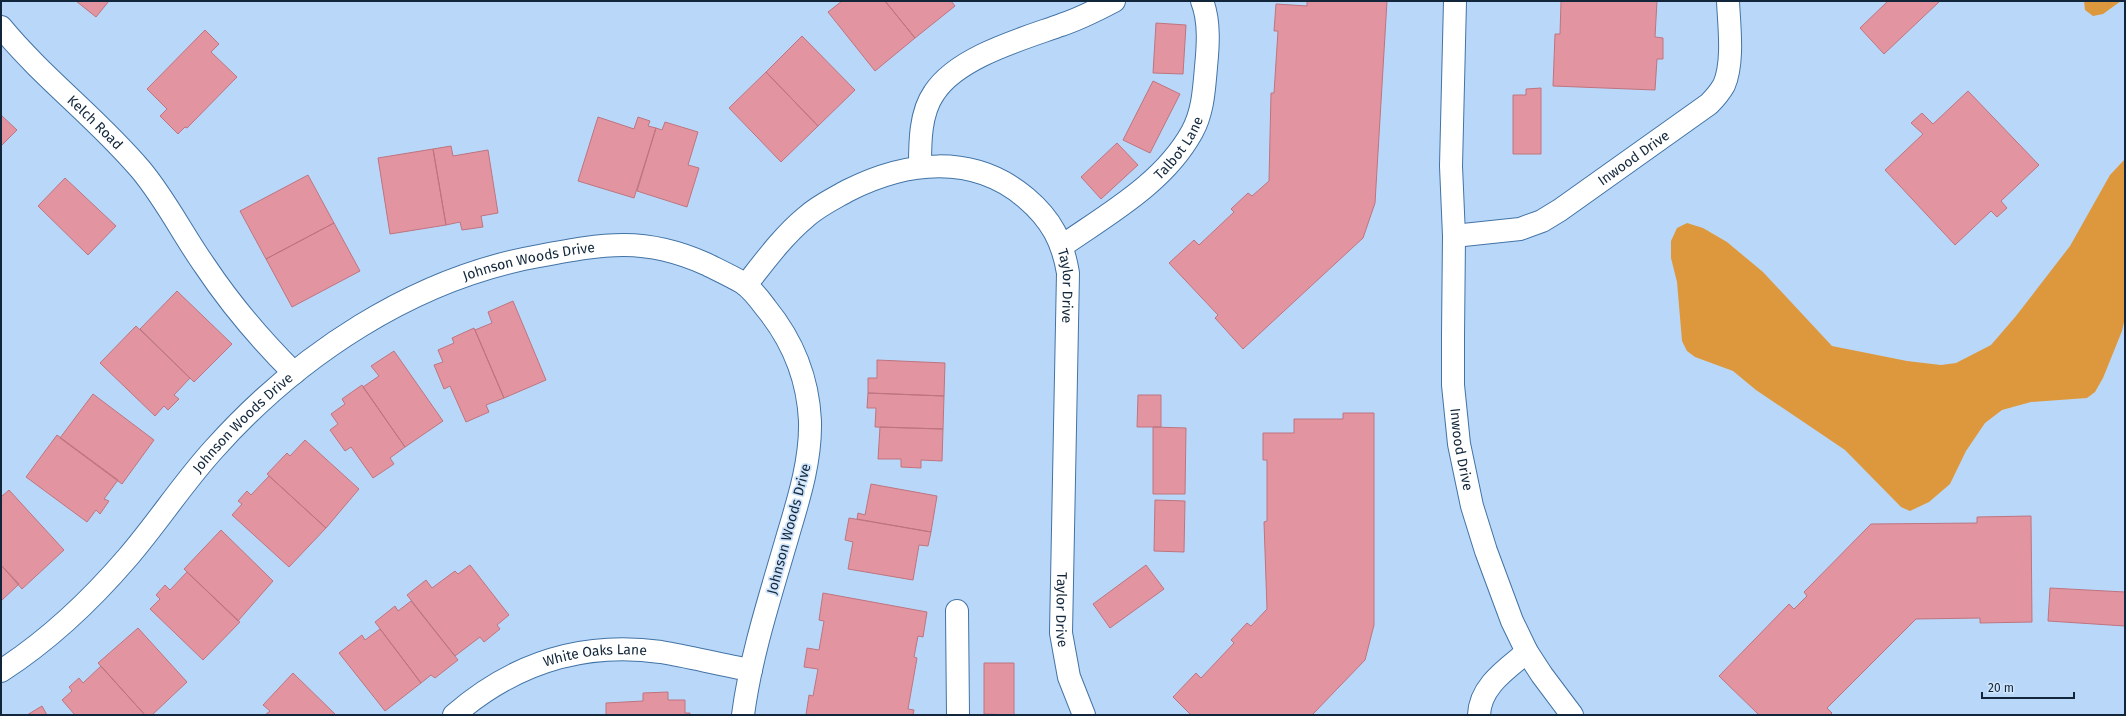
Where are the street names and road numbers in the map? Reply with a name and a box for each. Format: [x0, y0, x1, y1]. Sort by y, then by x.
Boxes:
street label: Kelch Road [64, 91, 126, 153]
street label: Talbot Lane [1150, 114, 1206, 183]
street label: Inwood Drive [1594, 127, 1672, 189]
street label: Johnson Woods Drive [460, 238, 596, 284]
street label: Taylor Drive [1054, 246, 1076, 324]
street label: Johnson Woods Drive [189, 369, 296, 476]
street label: Inwood Drive [1447, 407, 1477, 492]
street label: Johnson Woods Drive [763, 462, 815, 596]
street label: Taylor Drive [1053, 572, 1072, 649]
street label: White Oaks Lane [541, 641, 648, 670]

